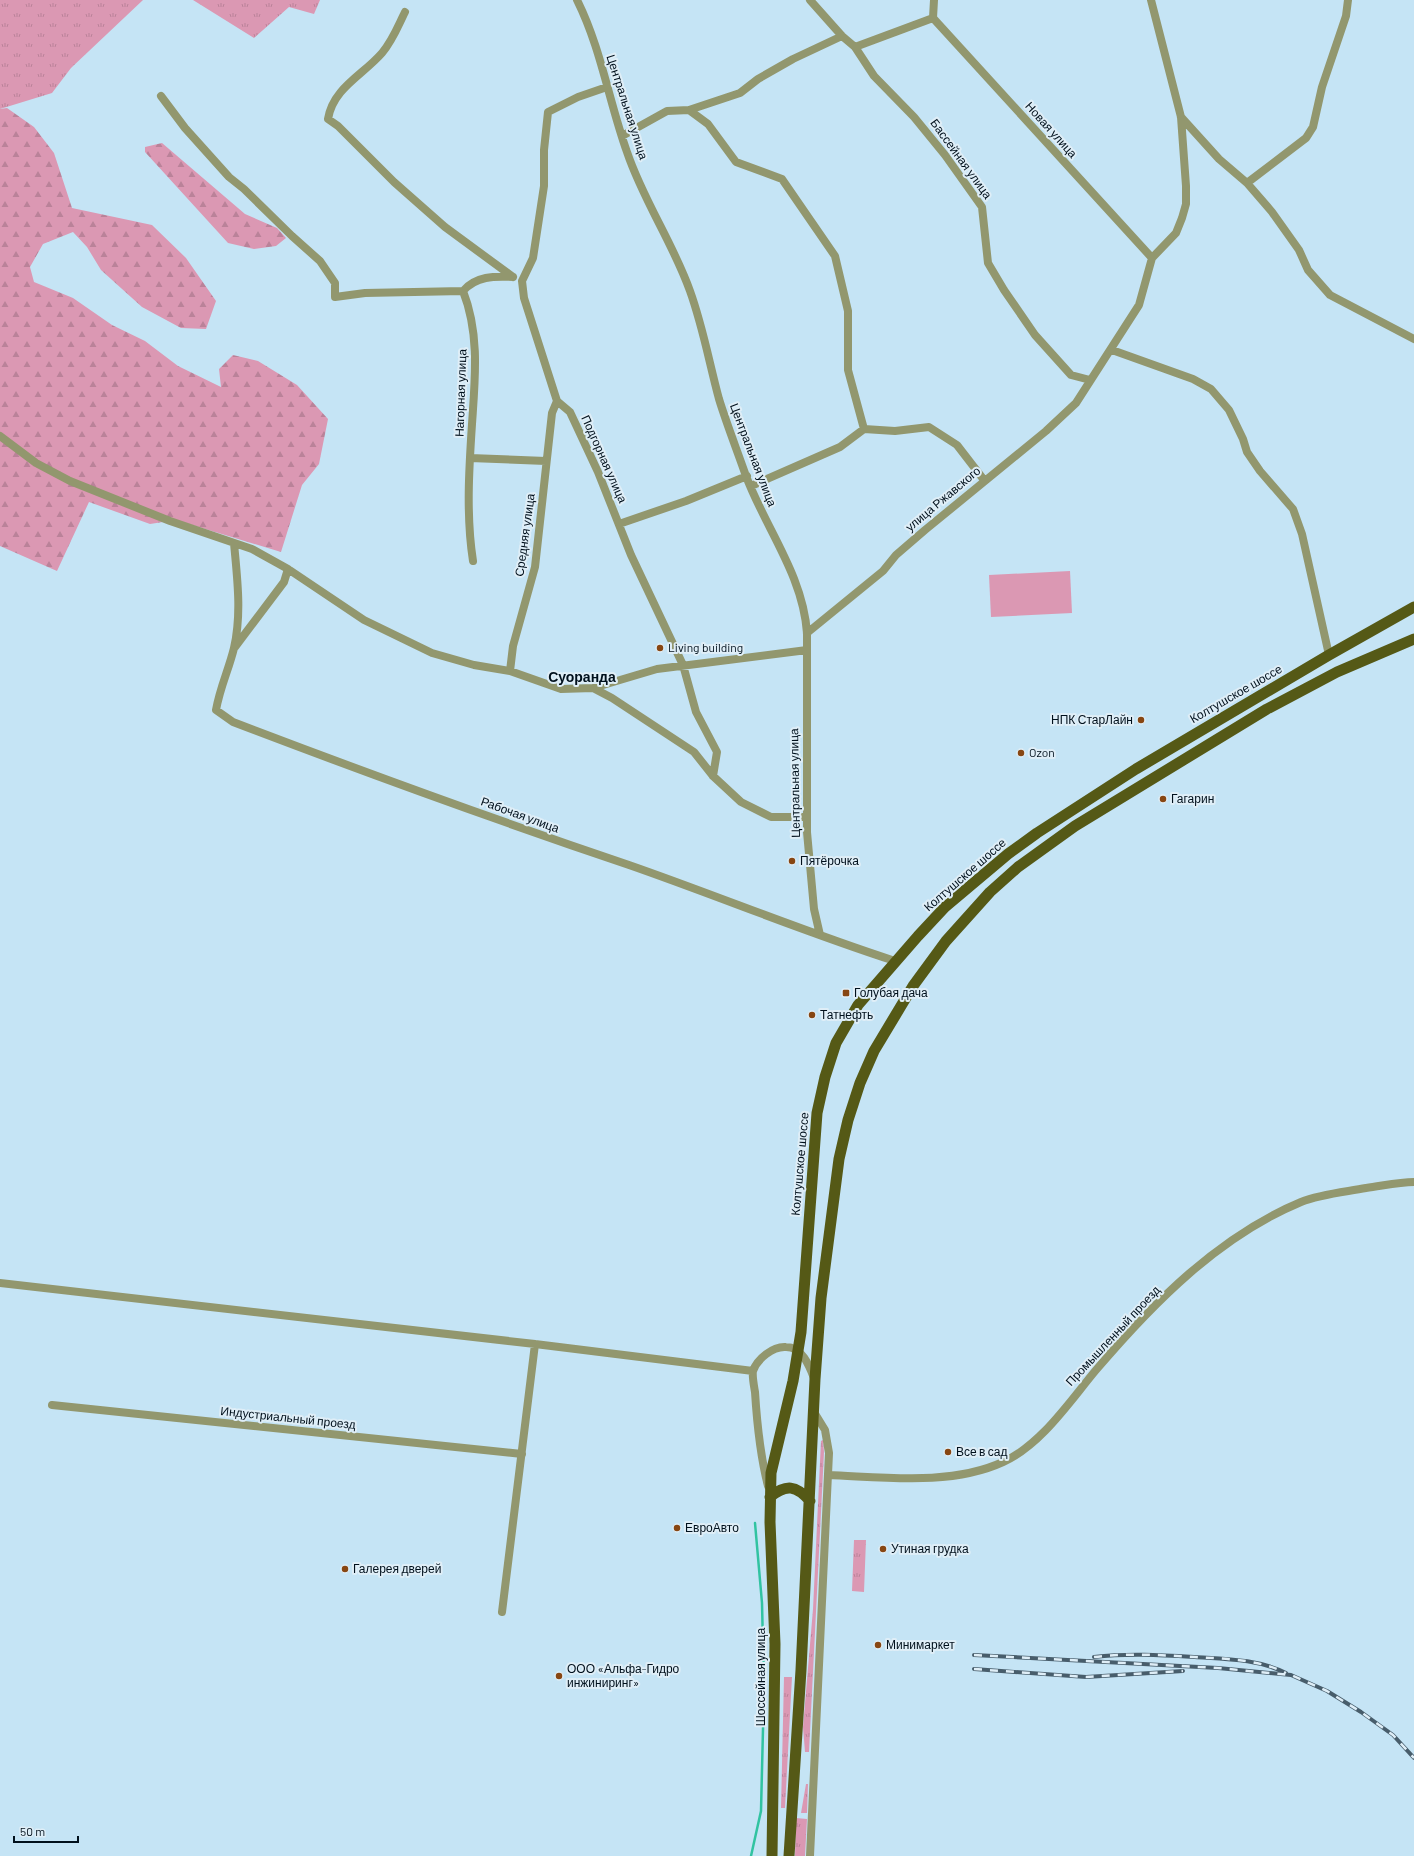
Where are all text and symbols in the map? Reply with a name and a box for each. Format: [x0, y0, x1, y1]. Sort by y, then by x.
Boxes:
street label: Центральная улица [603, 52, 652, 162]
street label: Новая улица [1022, 99, 1081, 161]
street label: Бассейная улица [927, 116, 996, 202]
street label: Нагорная улица [451, 348, 470, 437]
street label: Центральная улица [727, 401, 780, 509]
street label: Подгорная улица [578, 412, 631, 505]
street label: улица Ржавского [902, 463, 983, 534]
street label: Средняя улица [511, 492, 538, 577]
place label: Living building [668, 640, 743, 654]
marker: Living building [655, 643, 665, 653]
street label: Колтушское шоссе [1187, 661, 1285, 726]
district label: Суоранда [548, 668, 616, 685]
place label: НПК СтарЛайн [1051, 712, 1133, 727]
marker: НПК СтарЛайн [1136, 715, 1146, 725]
street label: Центральная улица [786, 728, 803, 838]
place label: Ozon [1029, 745, 1055, 759]
marker: Ozon [1016, 748, 1026, 758]
place label: Гагарин [1171, 791, 1214, 806]
street label: Рабочая улица [479, 793, 562, 836]
marker: Гагарин [1158, 794, 1168, 804]
street label: Колтушское шоссе [921, 835, 1009, 914]
place label: Пятёрочка [800, 853, 859, 868]
marker: Пятёрочка [787, 856, 797, 866]
place label: Голубая дача [854, 985, 928, 1000]
marker: Голубая дача [841, 988, 851, 998]
place label: Татнефть [820, 1007, 873, 1022]
marker: Татнефть [807, 1010, 817, 1020]
street label: Колтушское шоссе [788, 1111, 812, 1216]
street label: Промышленный проезд [1062, 1282, 1163, 1389]
street label: Индустриальный проезд [220, 1403, 356, 1432]
place label: Все в сад [956, 1444, 1008, 1459]
marker: Все в сад [943, 1447, 953, 1457]
place label: ЕвроАвто [685, 1520, 739, 1535]
marker: ЕвроАвто [672, 1523, 682, 1533]
place label: Утиная грудка [891, 1541, 969, 1556]
marker: Утиная грудка [878, 1544, 888, 1554]
place label: Галерея дверей [353, 1561, 441, 1576]
marker: Галерея дверей [340, 1564, 350, 1574]
street label: Шоссейная улица [753, 1628, 768, 1726]
place label: Минимаркет [886, 1637, 955, 1652]
marker: Минимаркет [873, 1640, 883, 1650]
place label: ООО «Альфа-Гидро инжиниринг» [567, 1661, 680, 1690]
marker: ООО «Альфа-Гидро инжиниринг» [554, 1671, 564, 1681]
scale bar [14, 1818, 78, 1844]
text: 50 m [20, 1824, 45, 1838]

